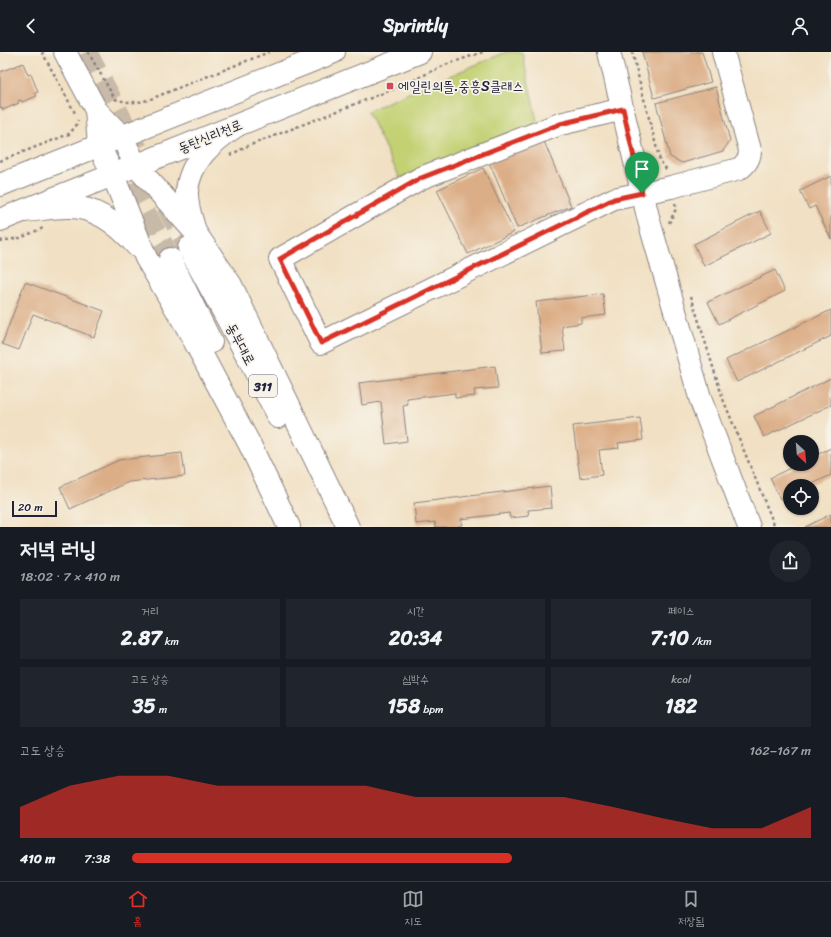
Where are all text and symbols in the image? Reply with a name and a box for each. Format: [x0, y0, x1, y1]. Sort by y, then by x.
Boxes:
text: Sprintly [383, 10, 448, 42]
icon: back [20, 15, 42, 37]
icon: person [789, 15, 811, 37]
place label: 에일린의뜰.중흥S클래스 [398, 74, 524, 99]
marker: 에일린의뜰.중흥S클래스 [385, 81, 395, 91]
street label: 동탄신리천로 [174, 112, 246, 161]
pin [625, 152, 659, 193]
icon: arrive [631, 158, 653, 180]
street label: 동부대로 [219, 318, 262, 370]
road number: 311 [249, 375, 277, 397]
north arrow [783, 435, 819, 471]
map controls [783, 435, 819, 515]
button: locate [783, 479, 819, 515]
text: 20 m [18, 498, 43, 517]
scale bar [12, 499, 57, 518]
text: 저녁 러닝 [20, 530, 97, 569]
button: share [769, 540, 811, 582]
text: 18:02 · 7 × 410 m [20, 565, 120, 588]
text: 거리 [141, 602, 159, 621]
text: 시간 [407, 602, 424, 621]
text: 페이스 [668, 602, 694, 621]
text: 2.87 [121, 621, 162, 656]
text: 20:34 [389, 621, 442, 656]
text: 7:10 [651, 621, 689, 656]
text: km [162, 632, 179, 651]
text: /km [689, 632, 712, 651]
text: 고도 상승 [131, 670, 169, 689]
text: 심박수 [402, 670, 429, 689]
text: kcal [671, 670, 691, 689]
text: 35 [133, 689, 156, 724]
text: 158 [387, 689, 420, 724]
text: 182 [665, 689, 697, 724]
text: m [156, 700, 167, 719]
text: bpm [420, 700, 444, 719]
text: 고도 상승 [20, 739, 65, 762]
text: 162–167 m [749, 739, 811, 762]
text: 410 m [20, 847, 55, 870]
text: 7:38 [84, 847, 110, 870]
tab: 홈 [127, 888, 149, 931]
tab: 지도 [402, 888, 424, 931]
tab: 저장됨 [678, 888, 704, 931]

